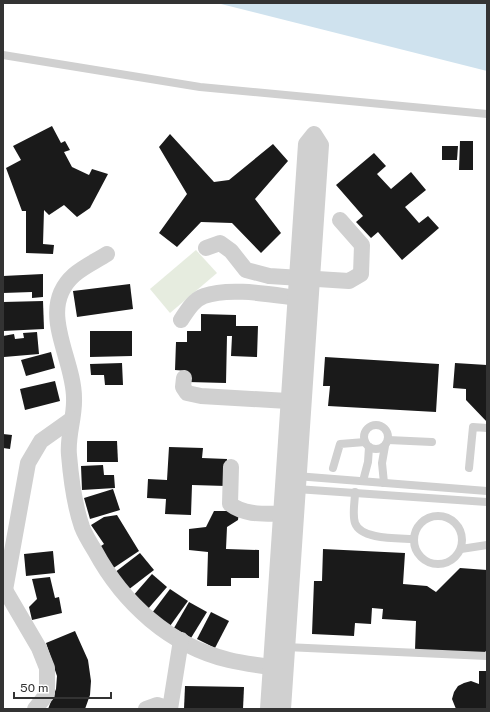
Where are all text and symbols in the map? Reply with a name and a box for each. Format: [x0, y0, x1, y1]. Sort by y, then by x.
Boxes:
scale bar [14, 674, 111, 700]
text: 50 m [20, 681, 48, 695]

